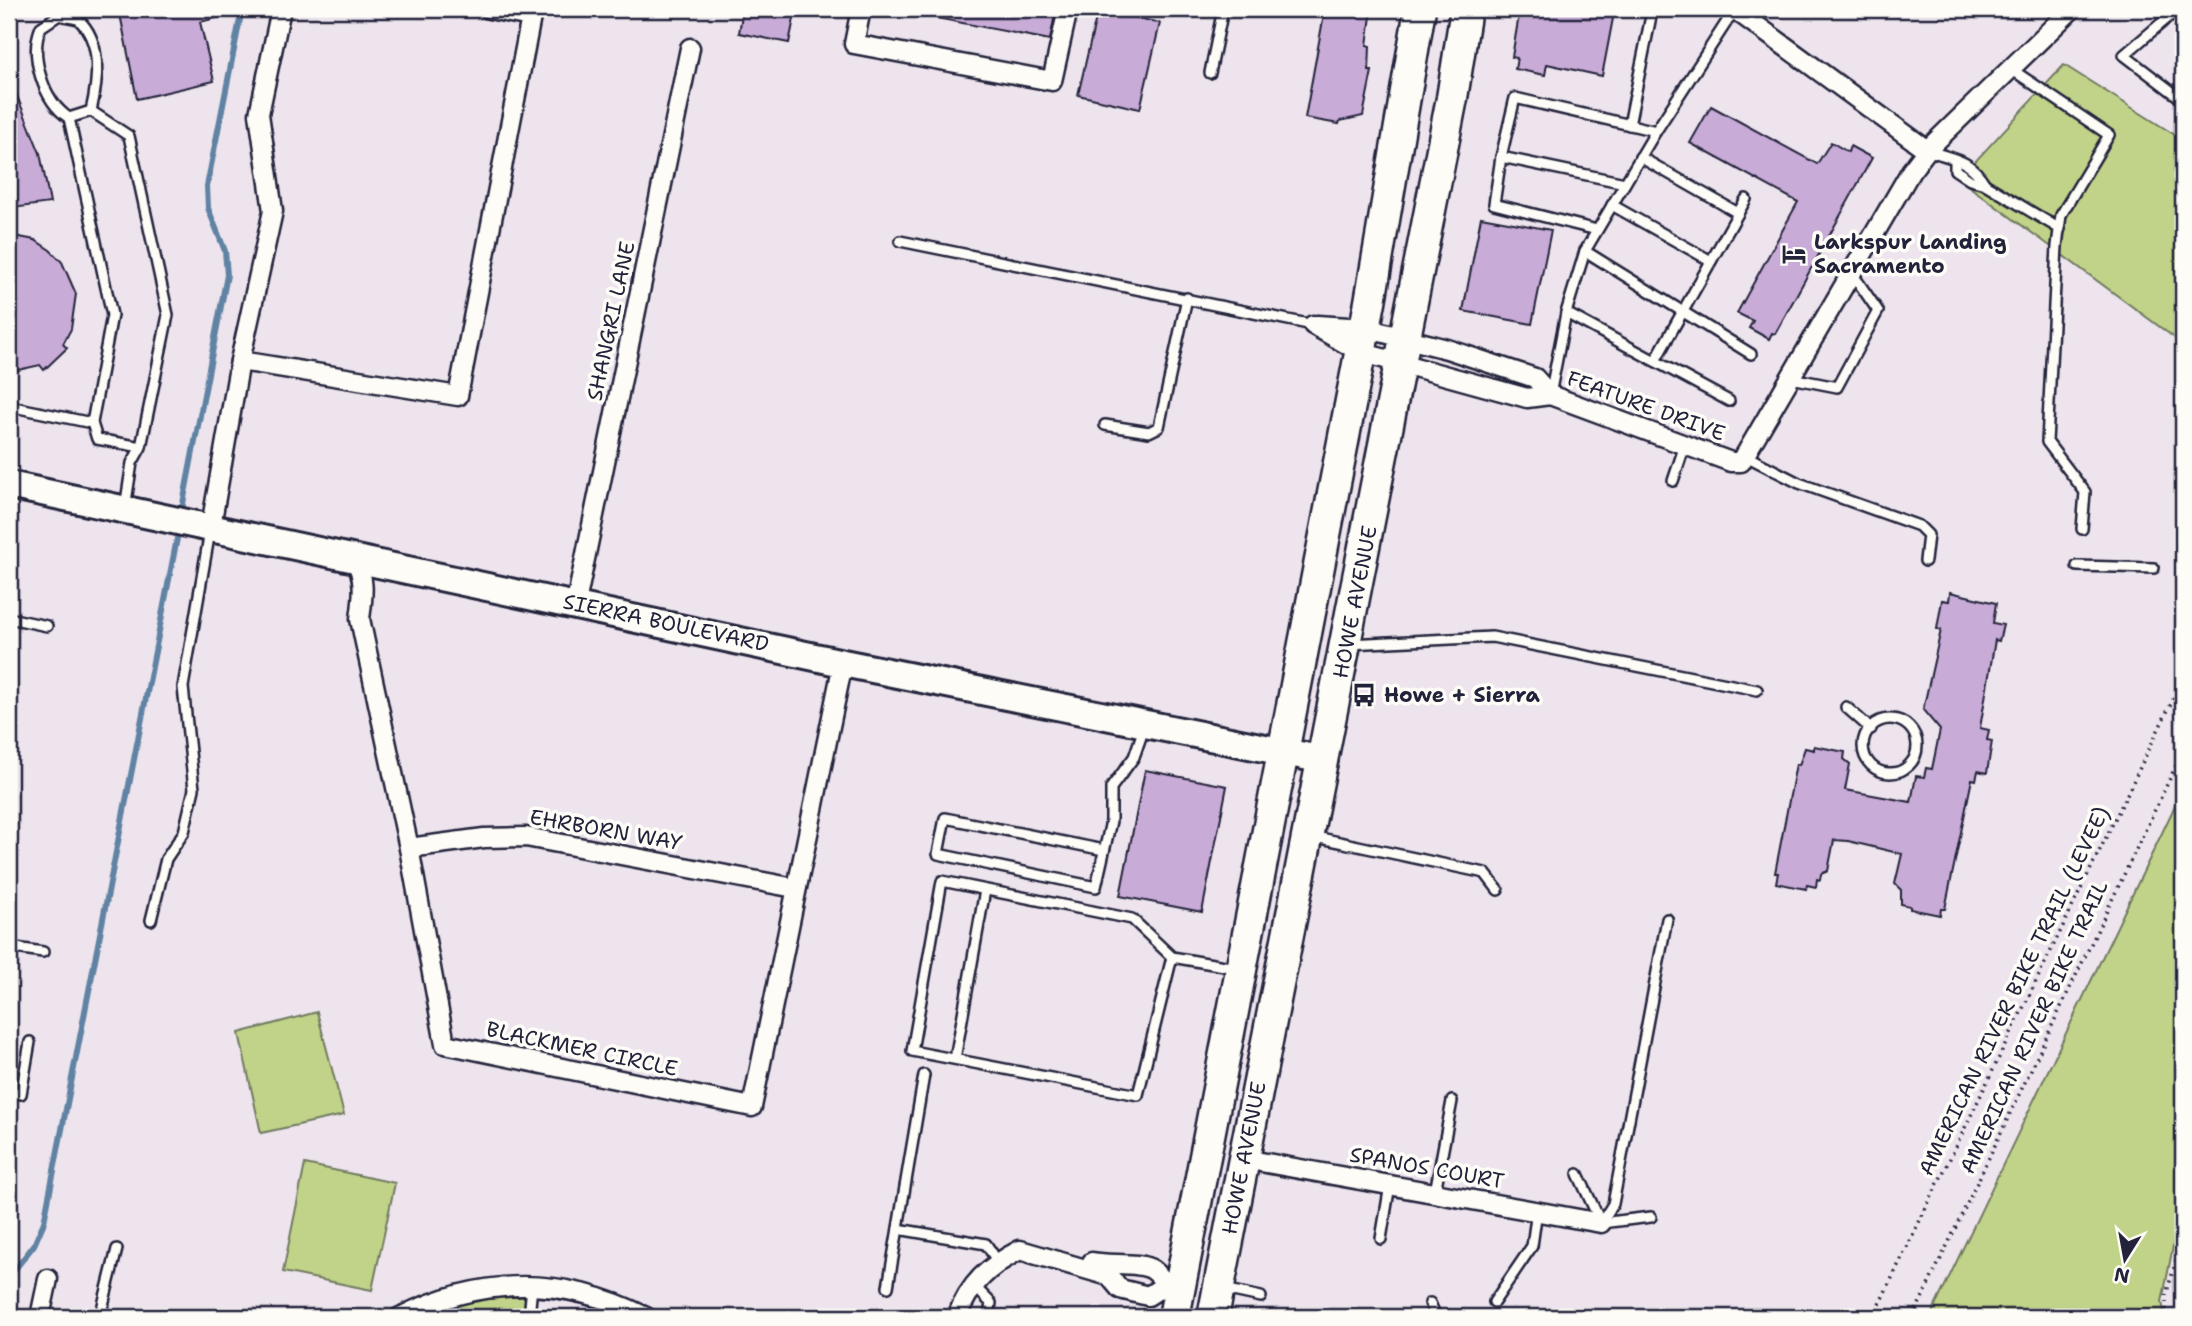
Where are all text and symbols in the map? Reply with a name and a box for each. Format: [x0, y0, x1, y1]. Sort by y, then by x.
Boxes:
place label: Larkspur Landing Sacramento [1814, 228, 2007, 280]
street label: SHANGRI LANE [580, 239, 642, 403]
hotel icon: Larkspur Landing Sacramento [1780, 240, 1808, 268]
street label: FEATURE DRIVE [1563, 364, 1729, 448]
street label: HOWE AVENUE [1326, 523, 1384, 681]
street label: SIERRA BOULEVARD [561, 588, 771, 658]
bus stop icon: Howe + Sierra [1350, 681, 1378, 709]
place label: Howe + Sierra [1384, 681, 1541, 709]
street label: AMERICAN RIVER BIKE TRAIL (LEVEE) [1913, 802, 2115, 1180]
street label: EHRBORN WAY [528, 803, 685, 857]
street label: AMERICAN RIVER BIKE TRAIL [1955, 876, 2113, 1178]
street label: BLACKMER CIRCLE [484, 1015, 680, 1083]
street label: HOWE AVENUE [1215, 1079, 1273, 1237]
street label: SPANOS COURT [1348, 1141, 1507, 1195]
north arrow [2090, 1224, 2160, 1294]
text: N [2112, 1261, 2132, 1289]

